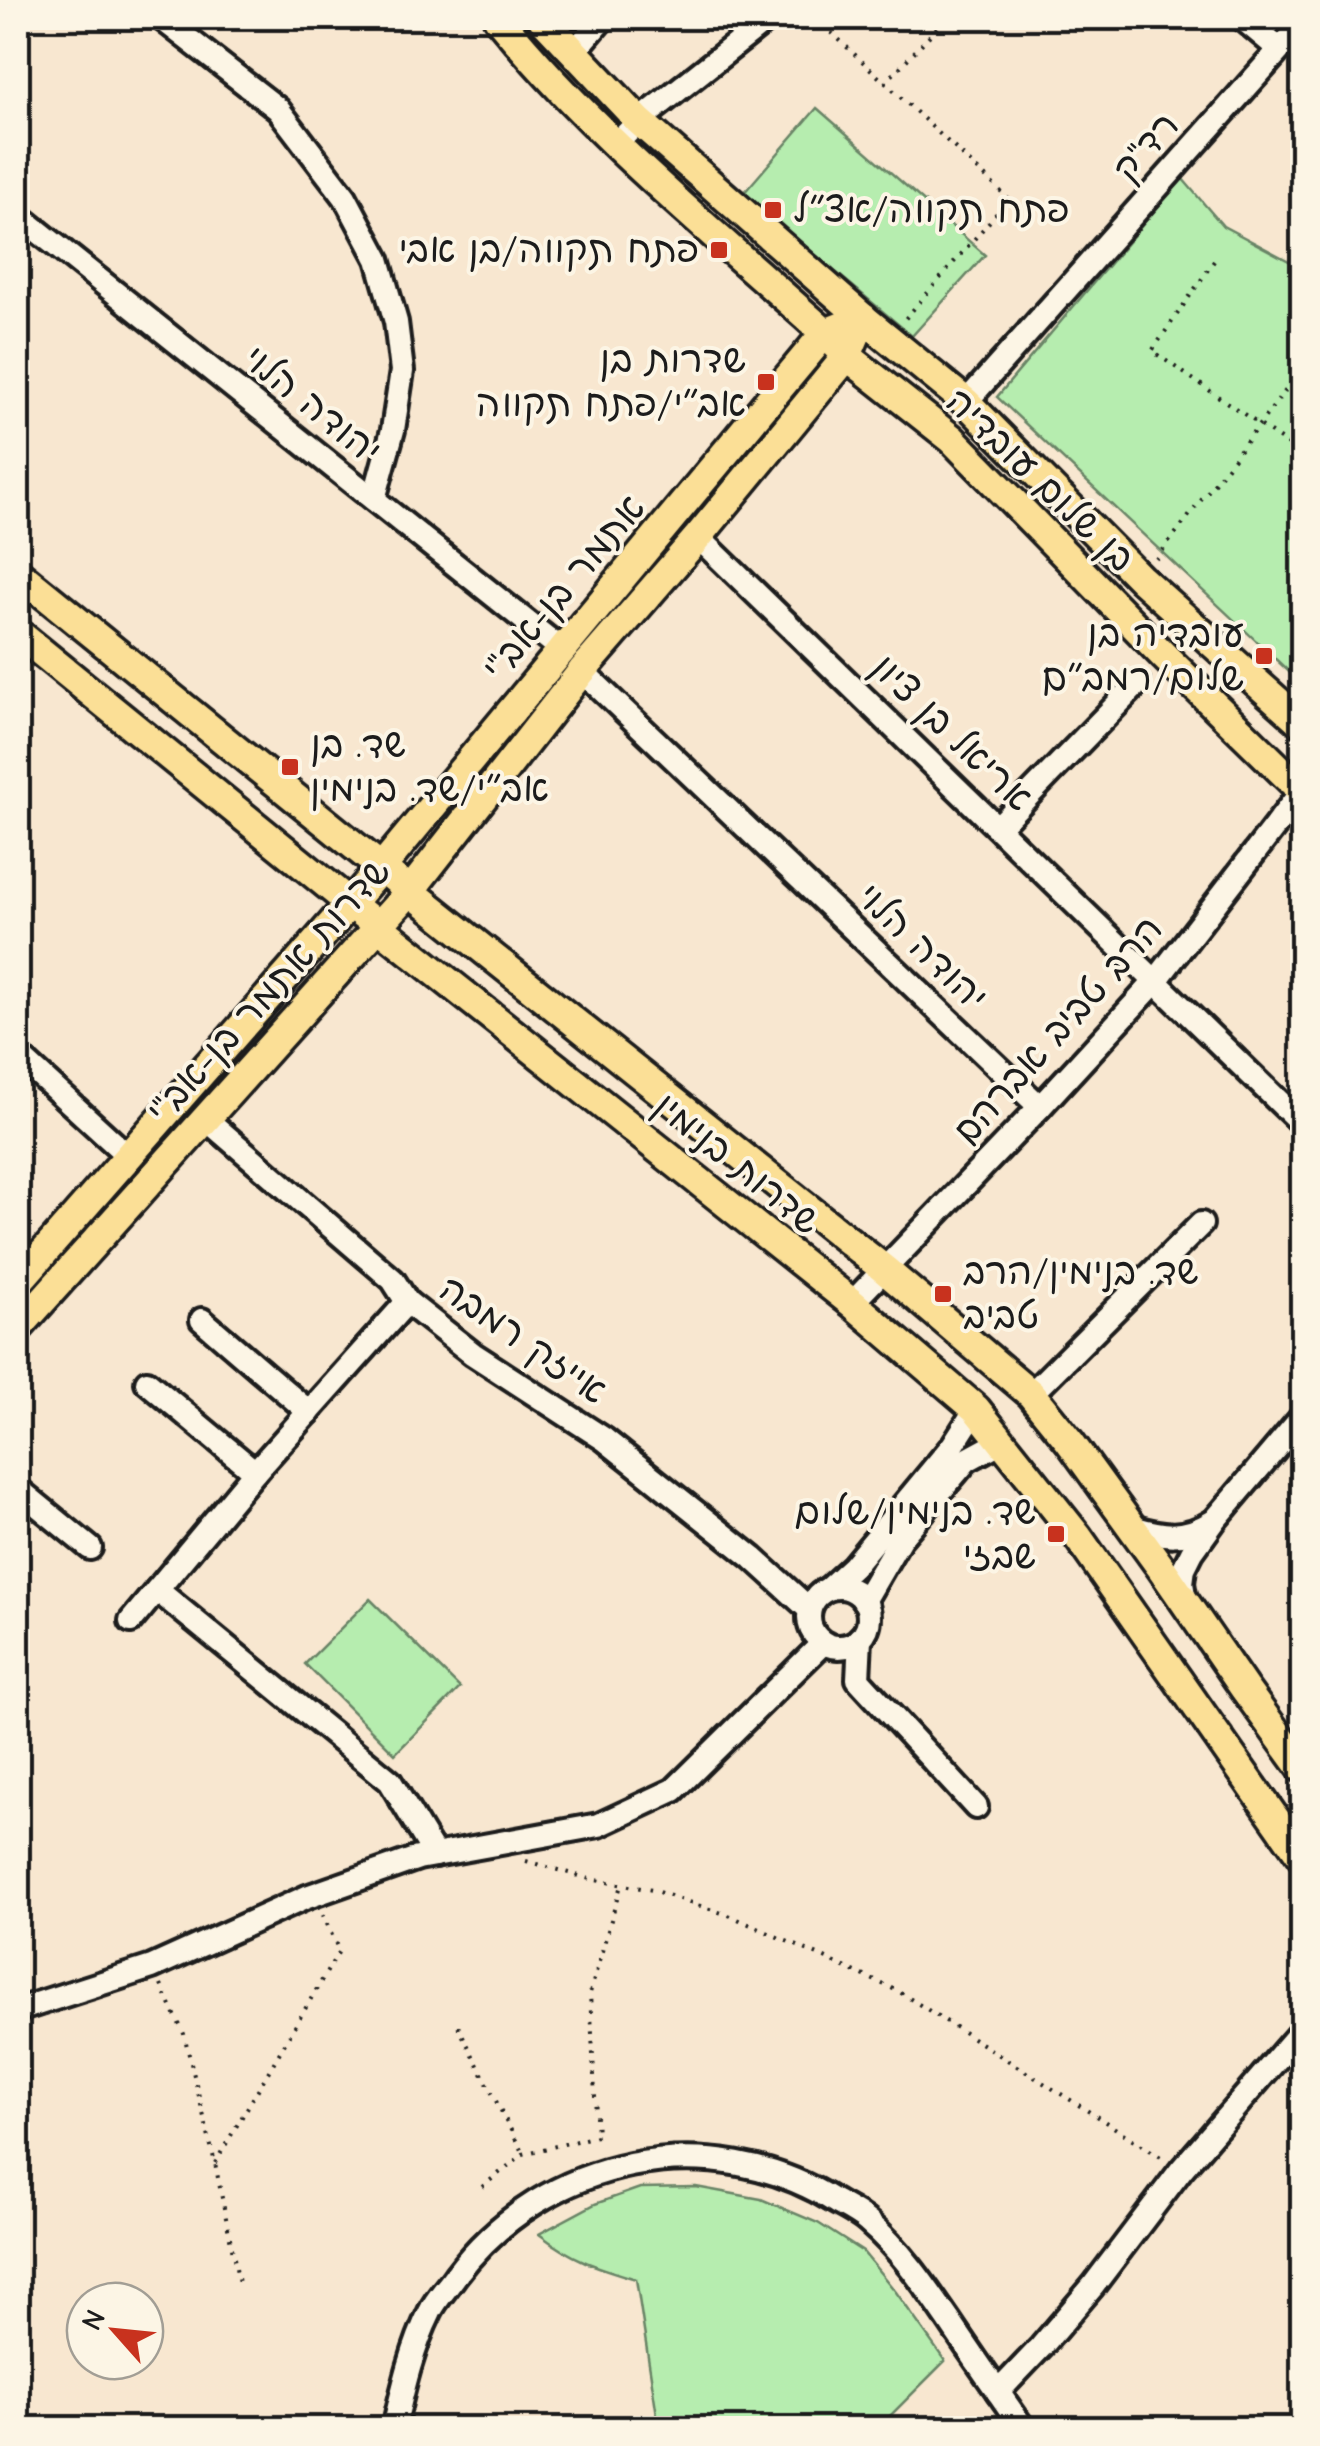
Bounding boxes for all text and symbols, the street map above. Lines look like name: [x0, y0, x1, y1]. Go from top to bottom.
street label: רד"ק: [1104, 103, 1188, 191]
place label: פתח תקווה/אצ״ל: [793, 188, 1069, 232]
marker: פתח תקווה/אצ״ל: [762, 199, 784, 221]
place label: פתח תקווה/בן אבי: [398, 228, 699, 272]
marker: פתח תקווה/בן אבי: [708, 239, 730, 261]
street label: יהודה הלוי: [234, 336, 390, 474]
place label: שדרות בן אב״י/פתח תקווה: [476, 338, 746, 426]
marker: שדרות בן אב״י/פתח תקווה: [755, 371, 777, 393]
street label: בן שלום עובדיה: [937, 379, 1143, 581]
street label: אתמר בן-אב"י: [474, 486, 654, 690]
place label: עובדיה בן שלום/רמב״ם: [1042, 612, 1244, 700]
street label: אריאל בן ציון: [862, 645, 1042, 821]
marker: עובדיה בן שלום/רמב״ם: [1253, 645, 1275, 667]
place label: שד. בן אב״י/שד. בנימין: [310, 723, 549, 812]
marker: שד. בן אב״י/שד. בנימין: [279, 756, 301, 778]
street label: שדרות אתמר בן-אב"י: [138, 849, 400, 1133]
street label: יהודה הלוי: [848, 874, 996, 1020]
street label: הרב טביב אברהם: [944, 907, 1172, 1153]
street label: שדרות בנימין: [645, 1084, 829, 1245]
place label: שד. בנימין/הרב טביב: [963, 1250, 1199, 1338]
street label: אייזק רמבה: [430, 1266, 615, 1415]
marker: שד. בנימין/הרב טביב: [932, 1283, 954, 1305]
place label: שד. בנימין/שלום שבזי: [794, 1490, 1036, 1578]
marker: שד. בנימין/שלום שבזי: [1045, 1523, 1067, 1545]
north arrow: [65, 2281, 165, 2381]
text: N: [75, 2305, 112, 2336]

